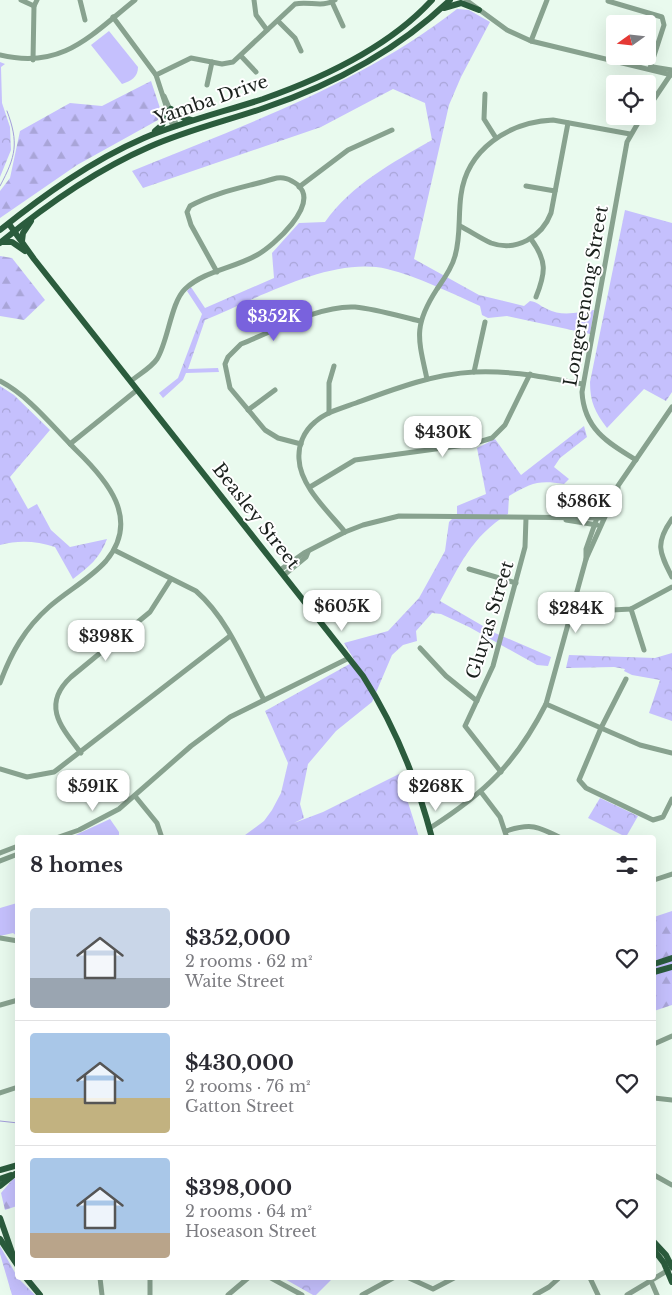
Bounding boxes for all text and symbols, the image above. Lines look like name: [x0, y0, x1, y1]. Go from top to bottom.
north arrow: [606, 15, 656, 65]
map controls: [606, 15, 656, 125]
street label: Yamba Drive: [150, 70, 271, 130]
button: locate: [606, 75, 656, 125]
street label: Longerenong Street: [559, 204, 613, 388]
pin: $352K: [239, 300, 309, 342]
text: $352K: [247, 306, 301, 326]
pin: $430K: [408, 416, 478, 458]
text: $430K: [415, 422, 471, 442]
street label: Beasley Street: [208, 459, 304, 574]
pin: $586K: [549, 484, 619, 527]
text: $586K: [557, 491, 611, 511]
street label: Gluyas Street: [462, 558, 518, 682]
pin: $605K: [307, 590, 377, 632]
pin: $284K: [541, 592, 611, 634]
text: $605K: [314, 596, 370, 616]
text: $284K: [549, 598, 603, 618]
pin: $398K: [71, 620, 141, 662]
text: $398K: [79, 626, 133, 646]
pin: $591K: [58, 770, 128, 812]
pin: $268K: [401, 770, 471, 812]
text: $591K: [68, 776, 118, 796]
text: $268K: [409, 776, 463, 796]
icon: filters: [613, 851, 641, 879]
text: 8 homes: [30, 852, 123, 878]
text: $352,000: [185, 925, 291, 951]
icon: home: [70, 928, 130, 988]
icon: heart: [613, 944, 641, 972]
text: 2 rooms · 62 m²: [185, 951, 312, 971]
text: Waite Street: [185, 971, 285, 991]
text: $430,000: [185, 1050, 294, 1076]
icon: home: [70, 1053, 130, 1113]
icon: heart: [613, 1069, 641, 1097]
text: 2 rooms · 76 m²: [185, 1076, 311, 1096]
text: Gatton Street: [185, 1096, 294, 1116]
text: $398,000: [185, 1175, 292, 1201]
icon: home: [70, 1178, 130, 1238]
icon: heart: [613, 1194, 641, 1222]
text: 2 rooms · 64 m²: [185, 1201, 312, 1221]
text: Hoseason Street: [185, 1221, 317, 1241]

